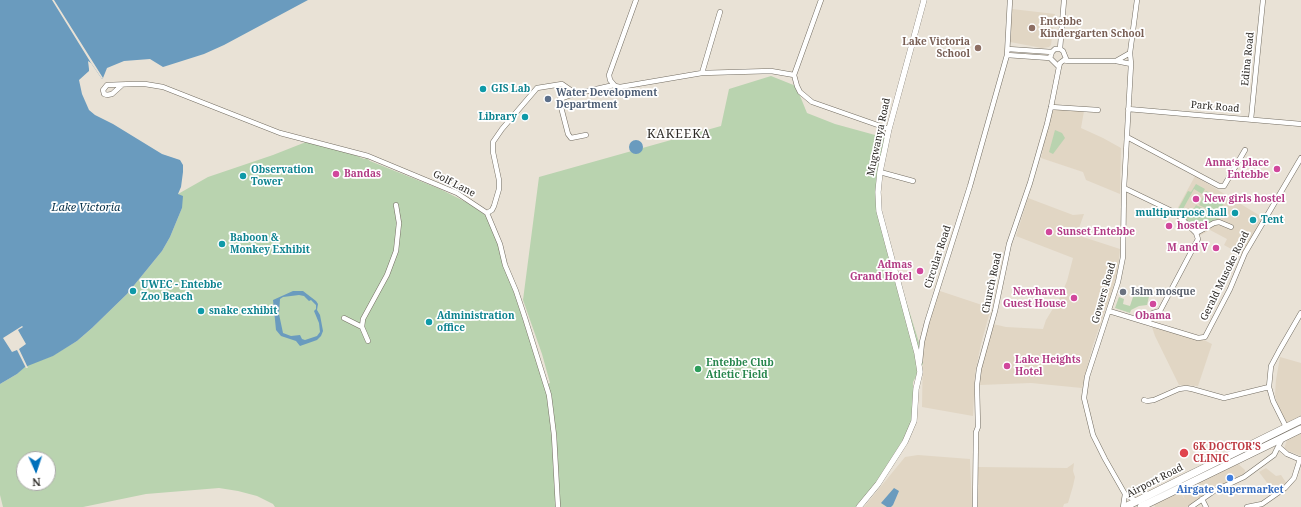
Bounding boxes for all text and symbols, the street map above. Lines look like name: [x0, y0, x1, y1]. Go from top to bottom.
place label: Entebbe Kindergarten School: [1040, 16, 1144, 40]
marker: Entebbe Kindergarten School: [1027, 23, 1037, 33]
street label: Edina Road: [1239, 31, 1257, 87]
place label: Lake Victoria School: [902, 36, 970, 60]
marker: Lake Victoria School: [973, 43, 983, 53]
place label: GIS Lab: [491, 83, 530, 95]
marker: GIS Lab: [478, 84, 488, 94]
place label: Water Development Department: [556, 87, 657, 110]
marker: Water Development Department: [543, 94, 553, 104]
street label: Mugwanya Road: [865, 97, 893, 177]
street label: Park Road: [1190, 99, 1240, 115]
place label: Library: [478, 111, 517, 123]
marker: Library: [520, 112, 530, 122]
district label: KAKEEKA: [647, 128, 711, 142]
place label: Anna‘s place Entebbe: [1205, 157, 1269, 180]
place label: Observation Tower: [251, 164, 314, 188]
marker: Anna‘s place Entebbe: [1272, 164, 1282, 174]
place label: Bandas: [344, 168, 381, 180]
street label: Golf Lane: [431, 168, 477, 200]
marker: Bandas: [331, 169, 341, 179]
marker: Observation Tower: [238, 171, 248, 181]
place label: New girls hostel: [1204, 193, 1285, 205]
marker: New girls hostel: [1191, 194, 1201, 204]
water label: Lake Victoria: [52, 201, 120, 215]
place label: multipurpose hall: [1136, 207, 1227, 219]
marker: multipurpose hall: [1230, 208, 1240, 218]
place label: Tent: [1261, 214, 1284, 226]
marker: Tent: [1248, 215, 1258, 225]
place label: hostel: [1177, 220, 1208, 232]
marker: hostel: [1164, 221, 1174, 231]
street label: Circular Road: [922, 224, 954, 290]
place label: Sunset Entebbe: [1057, 226, 1135, 238]
marker: Sunset Entebbe: [1044, 227, 1054, 237]
street label: Gerald Musoke Road: [1198, 229, 1252, 323]
place label: Baboon & Monkey Exhibit: [230, 232, 310, 256]
marker: Baboon & Monkey Exhibit: [217, 239, 227, 249]
place label: M and V: [1167, 242, 1208, 254]
marker: M and V: [1211, 243, 1221, 253]
street label: Church Road: [980, 252, 1004, 314]
place label: Admas Grand Hotel: [850, 259, 912, 282]
street label: Gowers Road: [1090, 261, 1118, 325]
marker: Admas Grand Hotel: [915, 266, 925, 276]
place label: UWEC - Entebbe Zoo Beach: [141, 279, 222, 302]
marker: UWEC - Entebbe Zoo Beach: [128, 286, 138, 296]
place label: Newhaven Guest House: [1003, 286, 1066, 310]
place label: Islm mosque: [1131, 286, 1195, 298]
marker: Islm mosque: [1118, 287, 1128, 297]
marker: Newhaven Guest House: [1069, 293, 1079, 303]
marker: Obama: [1148, 299, 1158, 309]
place label: snake exhibit: [209, 305, 277, 317]
marker: snake exhibit: [196, 306, 206, 316]
place label: Administration office: [437, 310, 515, 334]
place label: Obama: [1135, 310, 1171, 322]
marker: Administration office: [424, 317, 434, 327]
place label: Lake Heights Hotel: [1015, 354, 1081, 378]
place label: Entebbe Club Atletic Field: [706, 357, 774, 380]
marker: Lake Heights Hotel: [1002, 361, 1012, 371]
marker: Entebbe Club Atletic Field: [693, 364, 703, 374]
place label: 6K DOCTOR'S CLINIC: [1193, 441, 1261, 464]
marker: 6K DOCTOR'S CLINIC: [1178, 447, 1190, 459]
north arrow: [16, 451, 56, 491]
street label: Airport Road: [1125, 462, 1185, 500]
marker: Airgate Supermarket: [1225, 473, 1235, 483]
text: N: [32, 475, 41, 490]
place label: Airgate Supermarket: [1176, 484, 1284, 496]

